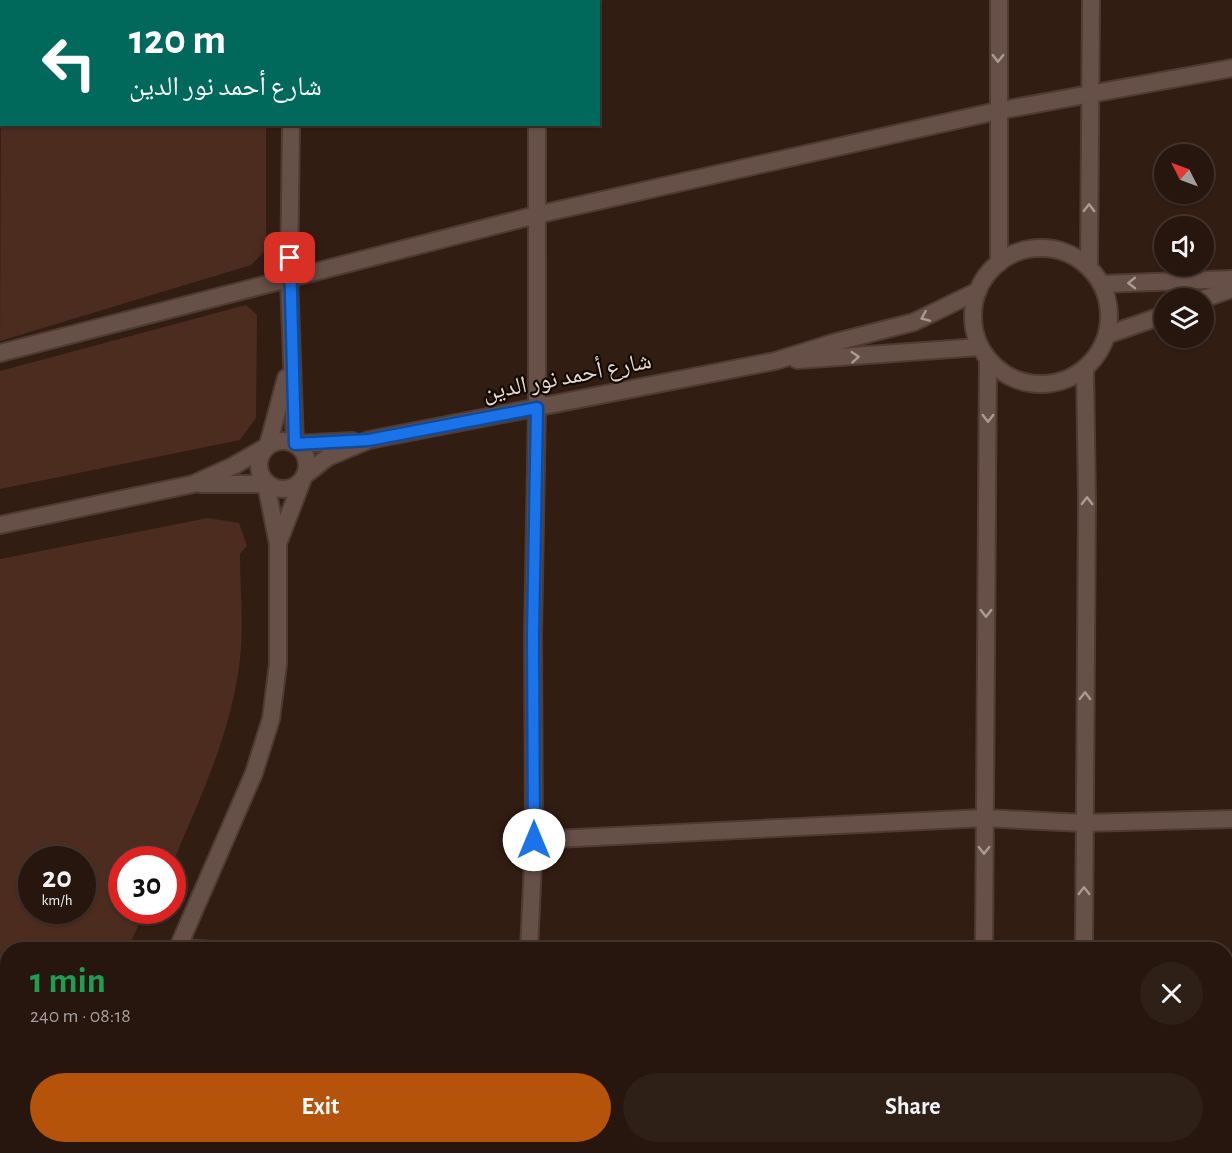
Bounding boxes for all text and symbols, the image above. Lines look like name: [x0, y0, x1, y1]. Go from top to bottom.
text: 120 m: [129, 19, 226, 61]
icon: left: [30, 24, 108, 102]
one-way arrow: [992, 54, 1004, 63]
text: شارع أحمد نور الدين: [129, 73, 322, 100]
north arrow: [1154, 144, 1214, 204]
map controls: [1154, 144, 1214, 348]
one-way arrow: [1083, 204, 1095, 213]
button: sound: [1154, 216, 1214, 276]
pin: [264, 232, 315, 283]
icon: arrive: [273, 241, 306, 274]
one-way arrow: [1127, 277, 1136, 290]
button: layers: [1154, 288, 1214, 348]
one-way arrow: [921, 310, 932, 322]
street label: شارع أحمد نور الدين: [480, 346, 654, 407]
one-way arrow: [850, 351, 859, 364]
one-way arrow: [982, 413, 994, 422]
one-way arrow: [1081, 497, 1093, 506]
one-way arrow: [980, 608, 992, 617]
one-way arrow: [1079, 692, 1091, 701]
position arrow: [502, 808, 566, 872]
one-way arrow: [978, 845, 990, 854]
speed limit sign: 30: [108, 846, 186, 924]
text: 20: [42, 863, 72, 893]
one-way arrow: [1078, 887, 1090, 896]
text: km/h: [42, 893, 72, 908]
button: close: [1140, 962, 1203, 1025]
text: 1 min: [30, 963, 106, 999]
text: 240 m · 08:18: [30, 1006, 131, 1026]
button: Exit: [30, 1073, 611, 1142]
button: Share: [623, 1073, 1203, 1142]

